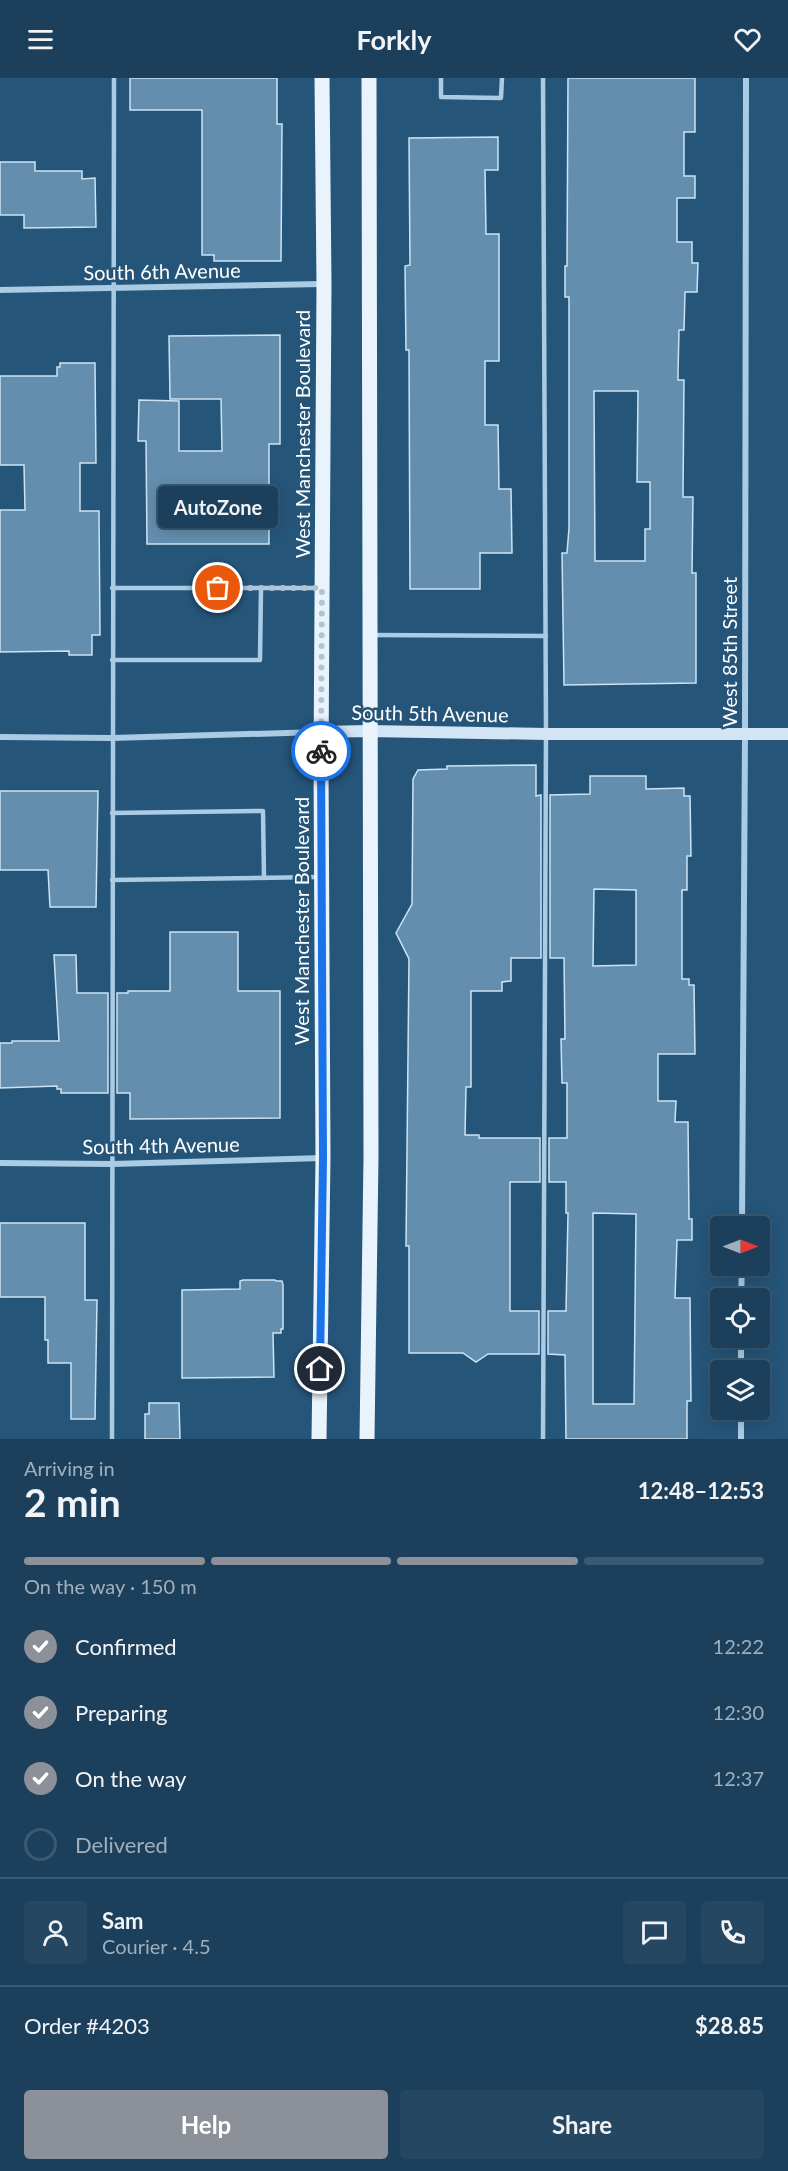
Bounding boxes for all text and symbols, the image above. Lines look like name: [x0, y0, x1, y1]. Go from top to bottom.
icon: menu: [24, 23, 57, 56]
text: Forkly: [356, 23, 432, 56]
icon: heart: [731, 23, 764, 56]
street label: South 6th Avenue: [83, 258, 241, 284]
street label: West Manchester Boulevard: [290, 310, 314, 558]
callout: AutoZone: [158, 486, 278, 528]
text: AutoZone: [174, 495, 262, 519]
pin: [192, 562, 243, 613]
icon: bag: [201, 571, 234, 604]
street label: West 85th Street: [717, 577, 741, 727]
street label: South 5th Avenue: [351, 700, 509, 726]
courier: [291, 721, 351, 781]
icon: bike: [305, 735, 338, 768]
street label: West Manchester Boulevard: [289, 797, 313, 1045]
street label: South 4th Avenue: [82, 1132, 240, 1158]
north arrow: [710, 1216, 770, 1276]
map controls: [710, 1216, 770, 1420]
button: locate: [710, 1288, 770, 1348]
pin: [294, 1343, 345, 1394]
icon: home: [303, 1352, 336, 1385]
button: layers: [710, 1360, 770, 1420]
text: Arriving in: [24, 1456, 115, 1480]
text: 12:48–12:53: [638, 1477, 764, 1504]
text: 2 min: [24, 1479, 121, 1525]
text: On the way · 150 m: [24, 1574, 197, 1598]
icon: check: [24, 1630, 57, 1663]
text: Confirmed: [75, 1633, 177, 1660]
text: 12:22: [713, 1634, 764, 1658]
icon: check: [24, 1696, 57, 1729]
text: Preparing: [75, 1699, 167, 1726]
text: 12:30: [713, 1700, 764, 1724]
icon: check: [24, 1762, 57, 1795]
text: On the way: [75, 1765, 186, 1792]
text: 12:37: [713, 1766, 764, 1790]
text: Delivered: [75, 1831, 168, 1858]
button: person: [24, 1901, 87, 1964]
button: chat: [623, 1901, 686, 1964]
button: phone: [701, 1901, 764, 1964]
text: Sam: [102, 1907, 144, 1934]
text: Courier · 4.5: [102, 1934, 211, 1958]
text: Order #4203: [24, 2012, 150, 2039]
text: $28.85: [695, 2012, 764, 2039]
button: Help: [24, 2090, 388, 2159]
button: Share: [400, 2090, 764, 2159]

